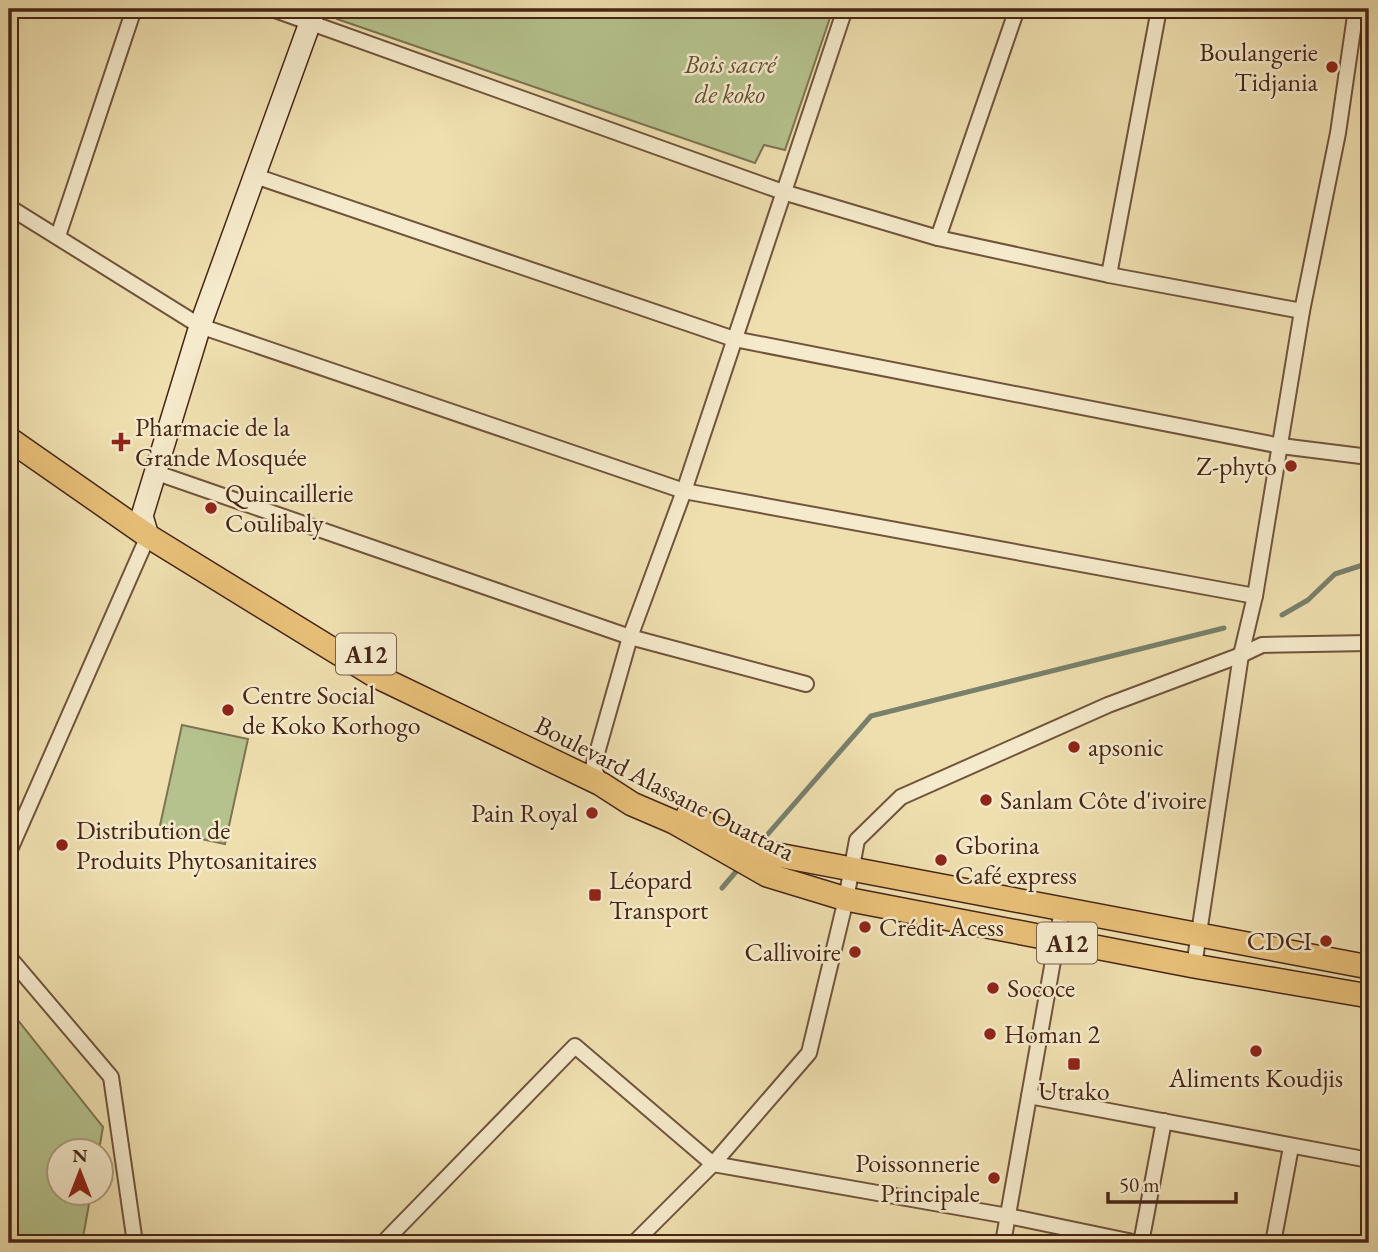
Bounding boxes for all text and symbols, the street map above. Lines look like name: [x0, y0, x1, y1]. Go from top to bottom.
place label: Boulangerie Tidjania: [1199, 35, 1319, 99]
park label: Bois sacré de koko: [683, 47, 778, 111]
marker: Boulangerie Tidjania: [1324, 59, 1340, 75]
place label: Pharmacie de la Grande Mosquée: [135, 410, 307, 474]
marker: Pharmacie de la Grande Mosquée: [113, 434, 129, 450]
place label: Z-phyto: [1196, 449, 1277, 483]
marker: Z-phyto: [1283, 458, 1299, 474]
place label: Quincaillerie Coulibaly: [225, 476, 353, 540]
marker: Quincaillerie Coulibaly: [203, 500, 219, 516]
road number: A12: [336, 634, 396, 674]
place label: Centre Social de Koko Korhogo: [242, 678, 421, 742]
marker: Centre Social de Koko Korhogo: [220, 702, 236, 718]
street label: Boulevard Alassane Ouattara: [529, 708, 801, 869]
place label: apsonic: [1088, 730, 1164, 764]
marker: apsonic: [1066, 739, 1082, 755]
place label: Sanlam Côte d'ivoire: [1000, 783, 1207, 817]
marker: Sanlam Côte d'ivoire: [978, 792, 994, 808]
place label: Pain Royal: [471, 796, 578, 830]
marker: Pain Royal: [584, 805, 600, 821]
place label: Distribution de Produits Phytosanitaires: [76, 813, 317, 877]
place label: Gborina Café express: [955, 828, 1077, 892]
marker: Distribution de Produits Phytosanitaires: [54, 837, 70, 853]
marker: Gborina Café express: [933, 852, 949, 868]
place label: Léopard Transport: [609, 863, 708, 927]
marker: Léopard Transport: [587, 887, 603, 903]
place label: Crédit Acess: [879, 910, 1004, 944]
marker: Crédit Acess: [857, 919, 873, 935]
road number: A12: [1037, 923, 1097, 964]
place label: CDCI: [1247, 924, 1312, 958]
marker: CDCI: [1318, 933, 1334, 949]
place label: Callivoire: [745, 935, 841, 969]
marker: Callivoire: [847, 944, 863, 960]
place label: Sococe: [1007, 971, 1075, 1005]
marker: Sococe: [985, 980, 1001, 996]
place label: Homan 2: [1004, 1017, 1100, 1051]
marker: Homan 2: [982, 1026, 998, 1042]
marker: Aliments Koudjis: [1248, 1043, 1264, 1059]
marker: Utrako: [1066, 1056, 1082, 1072]
place label: Aliments Koudjis: [1168, 1061, 1343, 1095]
place label: Utrako: [1038, 1074, 1110, 1108]
north arrow: [46, 1136, 116, 1206]
text: N: [72, 1143, 88, 1168]
place label: Poissonnerie Principale: [855, 1146, 980, 1210]
scale bar: [1108, 1161, 1236, 1205]
marker: Poissonnerie Principale: [986, 1170, 1002, 1186]
text: 50 m: [1119, 1171, 1160, 1198]

